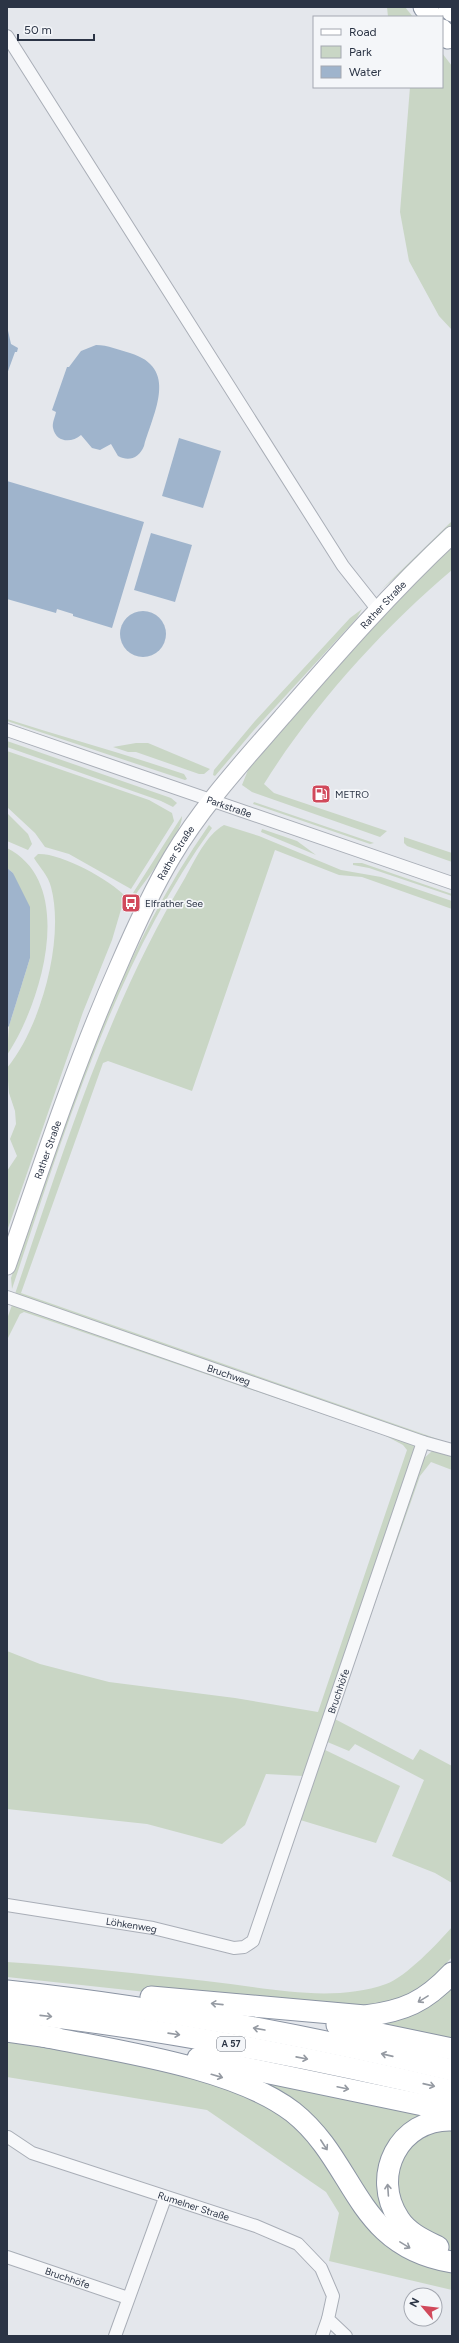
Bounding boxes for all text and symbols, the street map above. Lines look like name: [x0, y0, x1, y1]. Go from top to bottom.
scale bar: [18, 16, 94, 42]
legend: [313, 16, 443, 88]
text: 50 m: [24, 23, 52, 37]
text: Road: [349, 25, 377, 39]
text: Park: [349, 45, 372, 59]
text: Water: [349, 65, 381, 79]
street label: Rather Straße: [357, 578, 409, 632]
fuel station icon: METRO: [310, 783, 332, 805]
place label: METRO: [335, 788, 369, 801]
street label: Parkstraße: [205, 793, 254, 821]
street label: Rather Straße: [154, 823, 198, 882]
bus stop icon: Elfrather See: [120, 892, 142, 914]
place label: Elfrather See: [145, 897, 204, 910]
street label: Rather Straße: [31, 1118, 64, 1181]
street label: Bruchweg: [205, 1361, 252, 1388]
street label: Bruchhöfe: [325, 1667, 352, 1716]
street label: Löhkenweg: [105, 1915, 158, 1936]
one-way arrow: [418, 1995, 429, 2003]
one-way arrow: [211, 2000, 224, 2008]
one-way arrow: [39, 2012, 52, 2020]
one-way arrow: [253, 2025, 266, 2033]
one-way arrow: [168, 2030, 181, 2038]
road number: A 57: [217, 2037, 245, 2051]
one-way arrow: [381, 2050, 394, 2058]
one-way arrow: [295, 2054, 308, 2062]
one-way arrow: [211, 2073, 224, 2080]
one-way arrow: [422, 2082, 435, 2090]
one-way arrow: [337, 2085, 350, 2093]
one-way arrow: [320, 2140, 328, 2151]
one-way arrow: [385, 2184, 392, 2197]
street label: Rumelner Straße: [156, 2188, 232, 2224]
one-way arrow: [399, 2242, 411, 2250]
street label: Bruchhöfe: [43, 2264, 92, 2292]
north arrow: [403, 2287, 443, 2327]
text: N: [407, 2296, 422, 2309]

